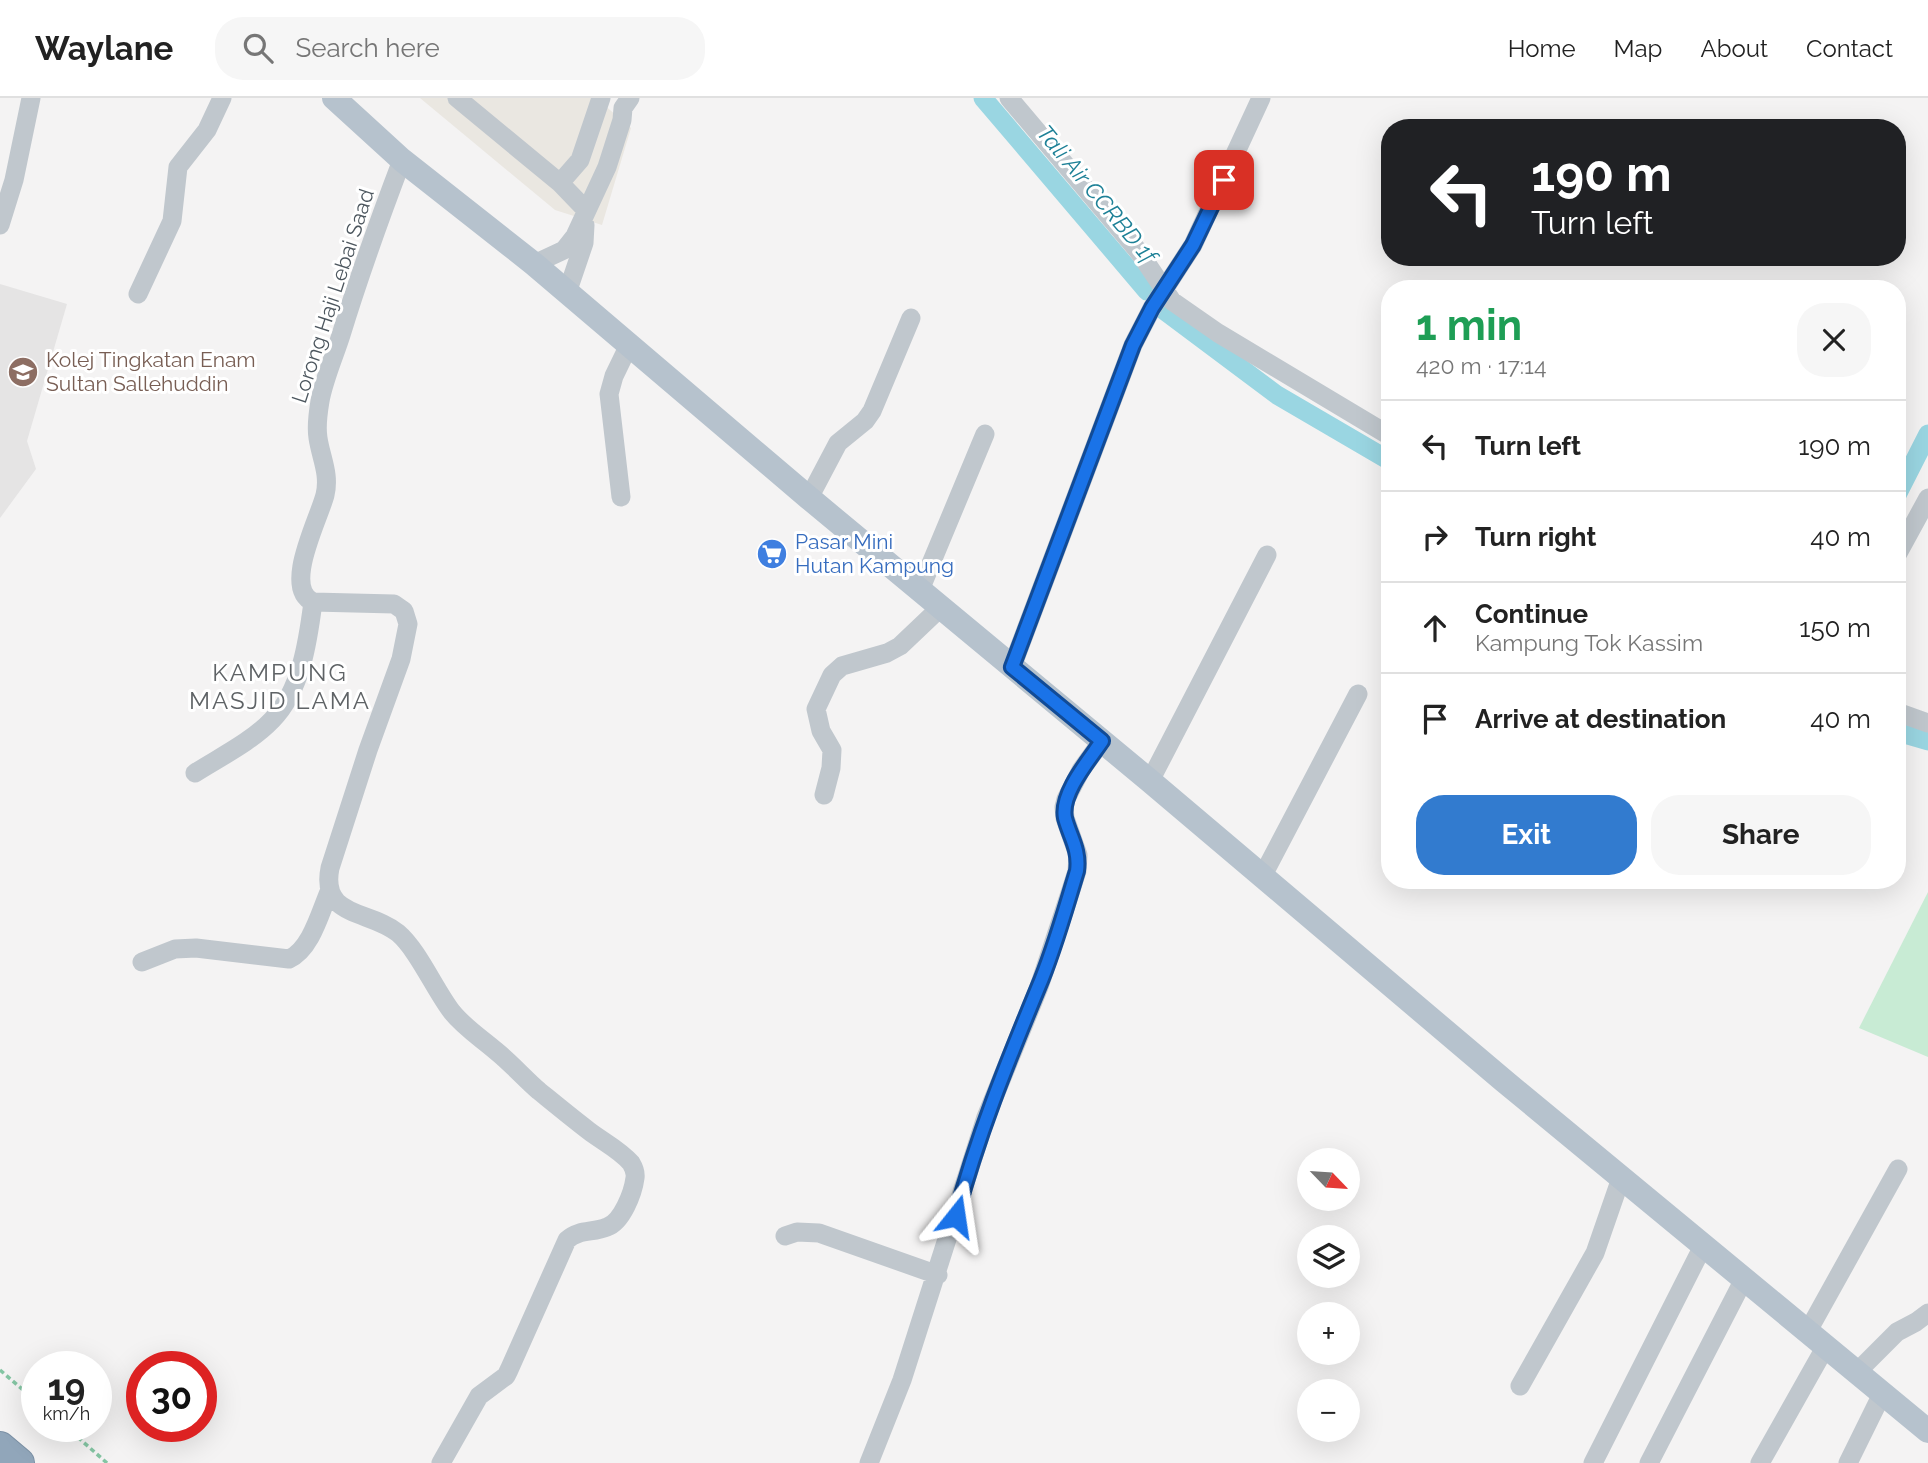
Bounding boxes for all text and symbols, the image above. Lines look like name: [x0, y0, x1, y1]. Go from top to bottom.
search box: [215, 17, 705, 80]
text: Waylane: [35, 29, 173, 68]
icon: search: [239, 29, 277, 67]
text: Search here: [295, 33, 440, 63]
text: Home: [1508, 34, 1576, 63]
text: Map: [1614, 34, 1662, 63]
text: About: [1700, 34, 1768, 63]
text: Contact: [1806, 34, 1893, 63]
water label: Tali Air CCRBD 1f: [1032, 119, 1165, 270]
text: 190 m: [1531, 145, 1672, 202]
icon: left: [1416, 147, 1507, 238]
pin: [1194, 150, 1254, 210]
icon: arrive: [1205, 161, 1243, 199]
street label: Lorong Haji Lebai Saad: [286, 186, 379, 406]
text: Turn left: [1531, 204, 1653, 241]
text: 1 min: [1416, 301, 1522, 350]
button: close: [1797, 303, 1871, 377]
place label: Kolej Tingkatan Enam Sultan Sallehuddin: [46, 347, 256, 396]
text: 420 m · 17:14: [1416, 352, 1546, 379]
school or university icon: Kolej Tingkatan Enam Sultan Sallehuddin: [6, 355, 40, 389]
icon: left: [1416, 427, 1454, 465]
text: Turn left: [1475, 431, 1581, 461]
text: 190 m: [1798, 431, 1871, 461]
icon: right: [1416, 518, 1454, 556]
text: Turn right: [1475, 522, 1596, 552]
text: 40 m: [1810, 522, 1871, 552]
place label: Pasar Mini Hutan Kampung: [795, 529, 954, 578]
supermarket icon: Pasar Mini Hutan Kampung: [755, 537, 789, 571]
text: Continue: [1475, 599, 1588, 629]
icon: ahead: [1416, 609, 1454, 647]
text: 150 m: [1799, 613, 1871, 643]
text: Kampung Tok Kassim: [1475, 629, 1703, 656]
district label: KAMPUNG MASJID LAMA: [189, 658, 371, 715]
icon: arrive: [1416, 700, 1454, 738]
text: Arrive at destination: [1475, 704, 1726, 734]
text: 40 m: [1810, 704, 1871, 734]
button: Exit: [1416, 795, 1637, 875]
button: Share: [1651, 795, 1871, 875]
north arrow: [1297, 1148, 1360, 1211]
map controls: [1297, 1148, 1360, 1442]
position arrow: [919, 1179, 993, 1253]
button: layers: [1297, 1225, 1360, 1288]
button: +: [1297, 1302, 1360, 1365]
speed limit sign: 30: [126, 1351, 217, 1442]
text: 19: [48, 1367, 85, 1408]
button: −: [1297, 1379, 1360, 1442]
text: km/h: [43, 1403, 90, 1424]

